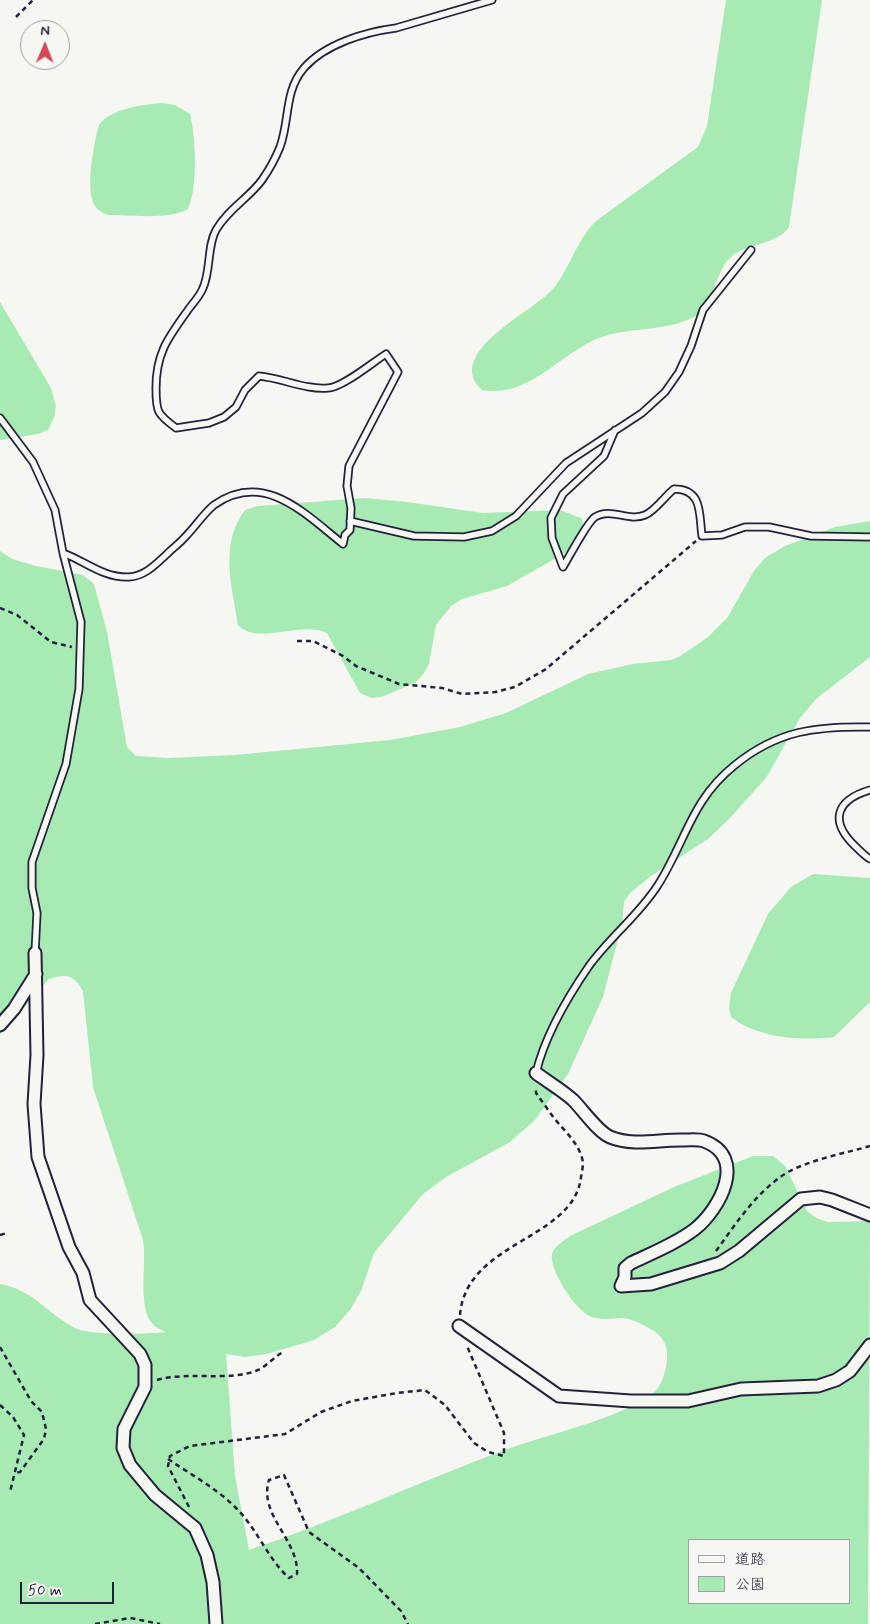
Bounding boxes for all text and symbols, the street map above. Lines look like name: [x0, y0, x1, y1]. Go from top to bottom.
north arrow: [20, 20, 70, 70]
text: N: [40, 22, 50, 40]
legend: [688, 1539, 850, 1604]
text: 道路: [735, 1550, 765, 1570]
scale bar: [22, 1572, 116, 1604]
text: 公園: [735, 1575, 765, 1595]
text: 50 m: [28, 1581, 62, 1601]

